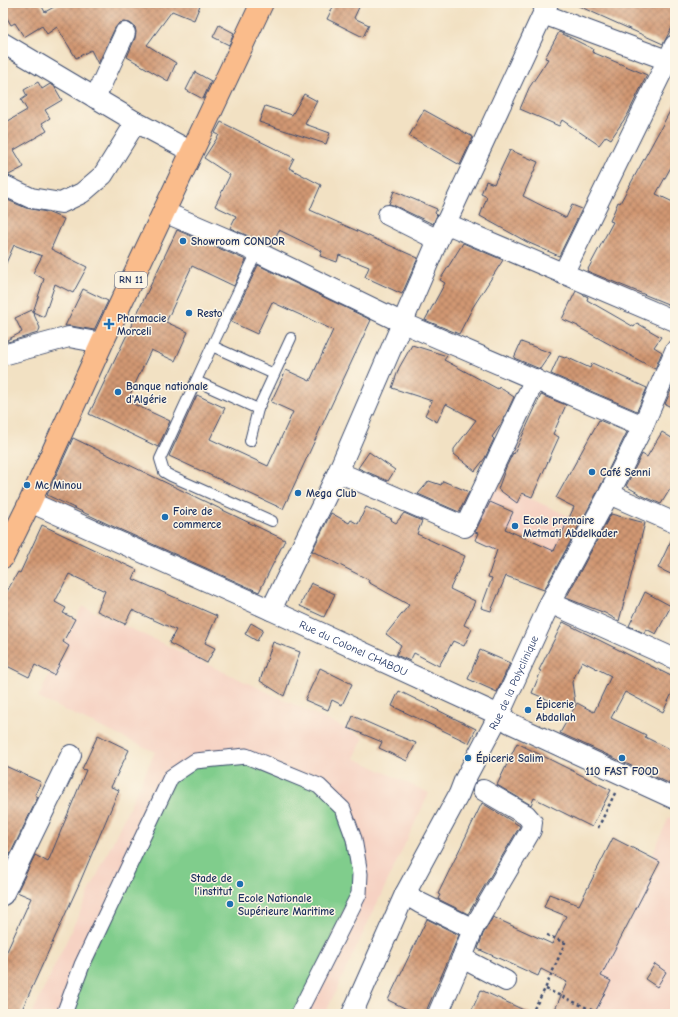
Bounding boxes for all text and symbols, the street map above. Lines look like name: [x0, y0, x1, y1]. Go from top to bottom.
place label: Showroom CONDOR: [191, 235, 285, 248]
marker: Showroom CONDOR: [178, 236, 188, 246]
road number: RN 11: [115, 272, 147, 288]
place label: Resto: [197, 307, 223, 320]
marker: Resto: [184, 308, 194, 318]
place label: Pharmacie Morceli: [117, 312, 167, 338]
marker: Pharmacie Morceli: [104, 319, 114, 329]
place label: Banque nationale d'Algérie: [126, 380, 209, 406]
marker: Banque nationale d'Algérie: [113, 387, 123, 397]
place label: Café Senni: [600, 466, 651, 479]
marker: Café Senni: [587, 467, 597, 477]
place label: Mc Minou: [35, 479, 82, 492]
marker: Mc Minou: [22, 480, 32, 490]
place label: Mega Club: [306, 487, 357, 500]
marker: Mega Club: [293, 488, 303, 498]
place label: Foire de commerce: [173, 505, 222, 531]
marker: Foire de commerce: [160, 512, 170, 522]
place label: Ecole premaire Metmati Abdelkader: [523, 514, 618, 540]
marker: Ecole premaire Metmati Abdelkader: [510, 521, 520, 531]
street label: Rue du Colonel CHABOU: [297, 617, 410, 679]
street label: Rue de la Polyclinique: [486, 633, 541, 732]
place label: Épicerie Abdallah: [536, 697, 576, 724]
marker: Épicerie Abdallah: [523, 705, 533, 715]
place label: Épicerie Salim: [476, 751, 544, 765]
marker: Épicerie Salim: [463, 753, 473, 763]
marker: 110 FAST FOOD: [617, 753, 627, 763]
place label: 110 FAST FOOD: [585, 765, 659, 778]
place label: Stade de l'institut: [191, 872, 233, 898]
marker: Stade de l'institut: [235, 879, 245, 889]
place label: Ecole Nationale Supérieure Maritime: [238, 892, 335, 918]
marker: Ecole Nationale Supérieure Maritime: [225, 899, 235, 909]

